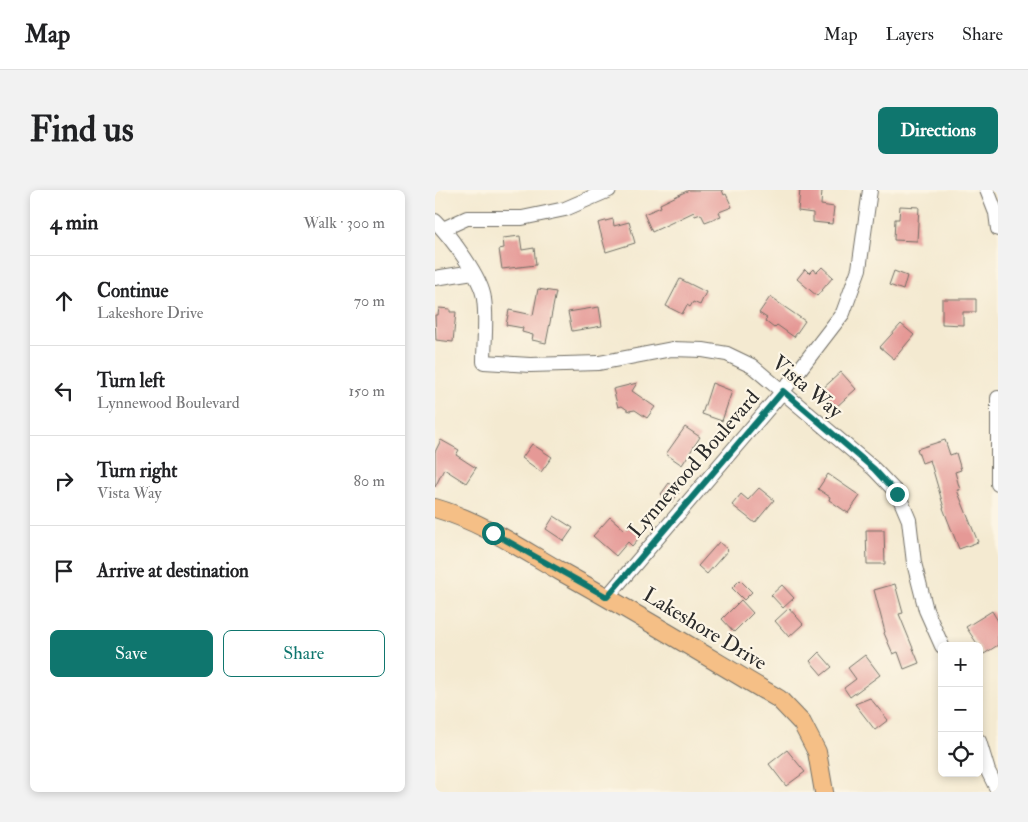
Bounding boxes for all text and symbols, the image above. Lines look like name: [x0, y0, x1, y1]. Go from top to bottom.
text: Map: [25, 19, 70, 50]
text: Map: [824, 23, 858, 46]
text: Layers: [886, 23, 934, 46]
text: Share: [962, 23, 1003, 46]
button: Directions: [878, 107, 998, 154]
text: Find us: [30, 108, 134, 152]
text: 4 min: [50, 209, 98, 236]
text: Walk · 300 m: [304, 213, 385, 233]
text: Continue: [97, 279, 168, 303]
icon: ahead: [50, 287, 78, 315]
text: 70 m: [354, 291, 385, 311]
text: Lakeshore Drive: [97, 303, 203, 323]
street label: Vista Way: [766, 349, 849, 425]
text: Turn left: [97, 369, 165, 393]
icon: left: [50, 377, 78, 405]
text: 150 m: [348, 381, 385, 401]
street label: Lynnewood Boulevard: [622, 384, 766, 543]
text: Lynnewood Boulevard: [97, 393, 240, 413]
text: Turn right: [97, 459, 177, 483]
icon: right: [50, 467, 78, 495]
text: 80 m: [354, 471, 385, 491]
text: Vista Way: [97, 483, 161, 503]
route end: [886, 483, 909, 506]
route start: [482, 522, 505, 545]
icon: arrive: [50, 557, 78, 585]
text: Arrive at destination: [97, 559, 249, 583]
street label: Lakeshore Drive: [638, 581, 772, 677]
button: Save: [50, 630, 213, 677]
button: Share: [223, 630, 385, 677]
map controls: [938, 642, 983, 777]
button: +: [938, 642, 983, 687]
button: −: [938, 687, 983, 732]
button: locate: [938, 732, 983, 777]

